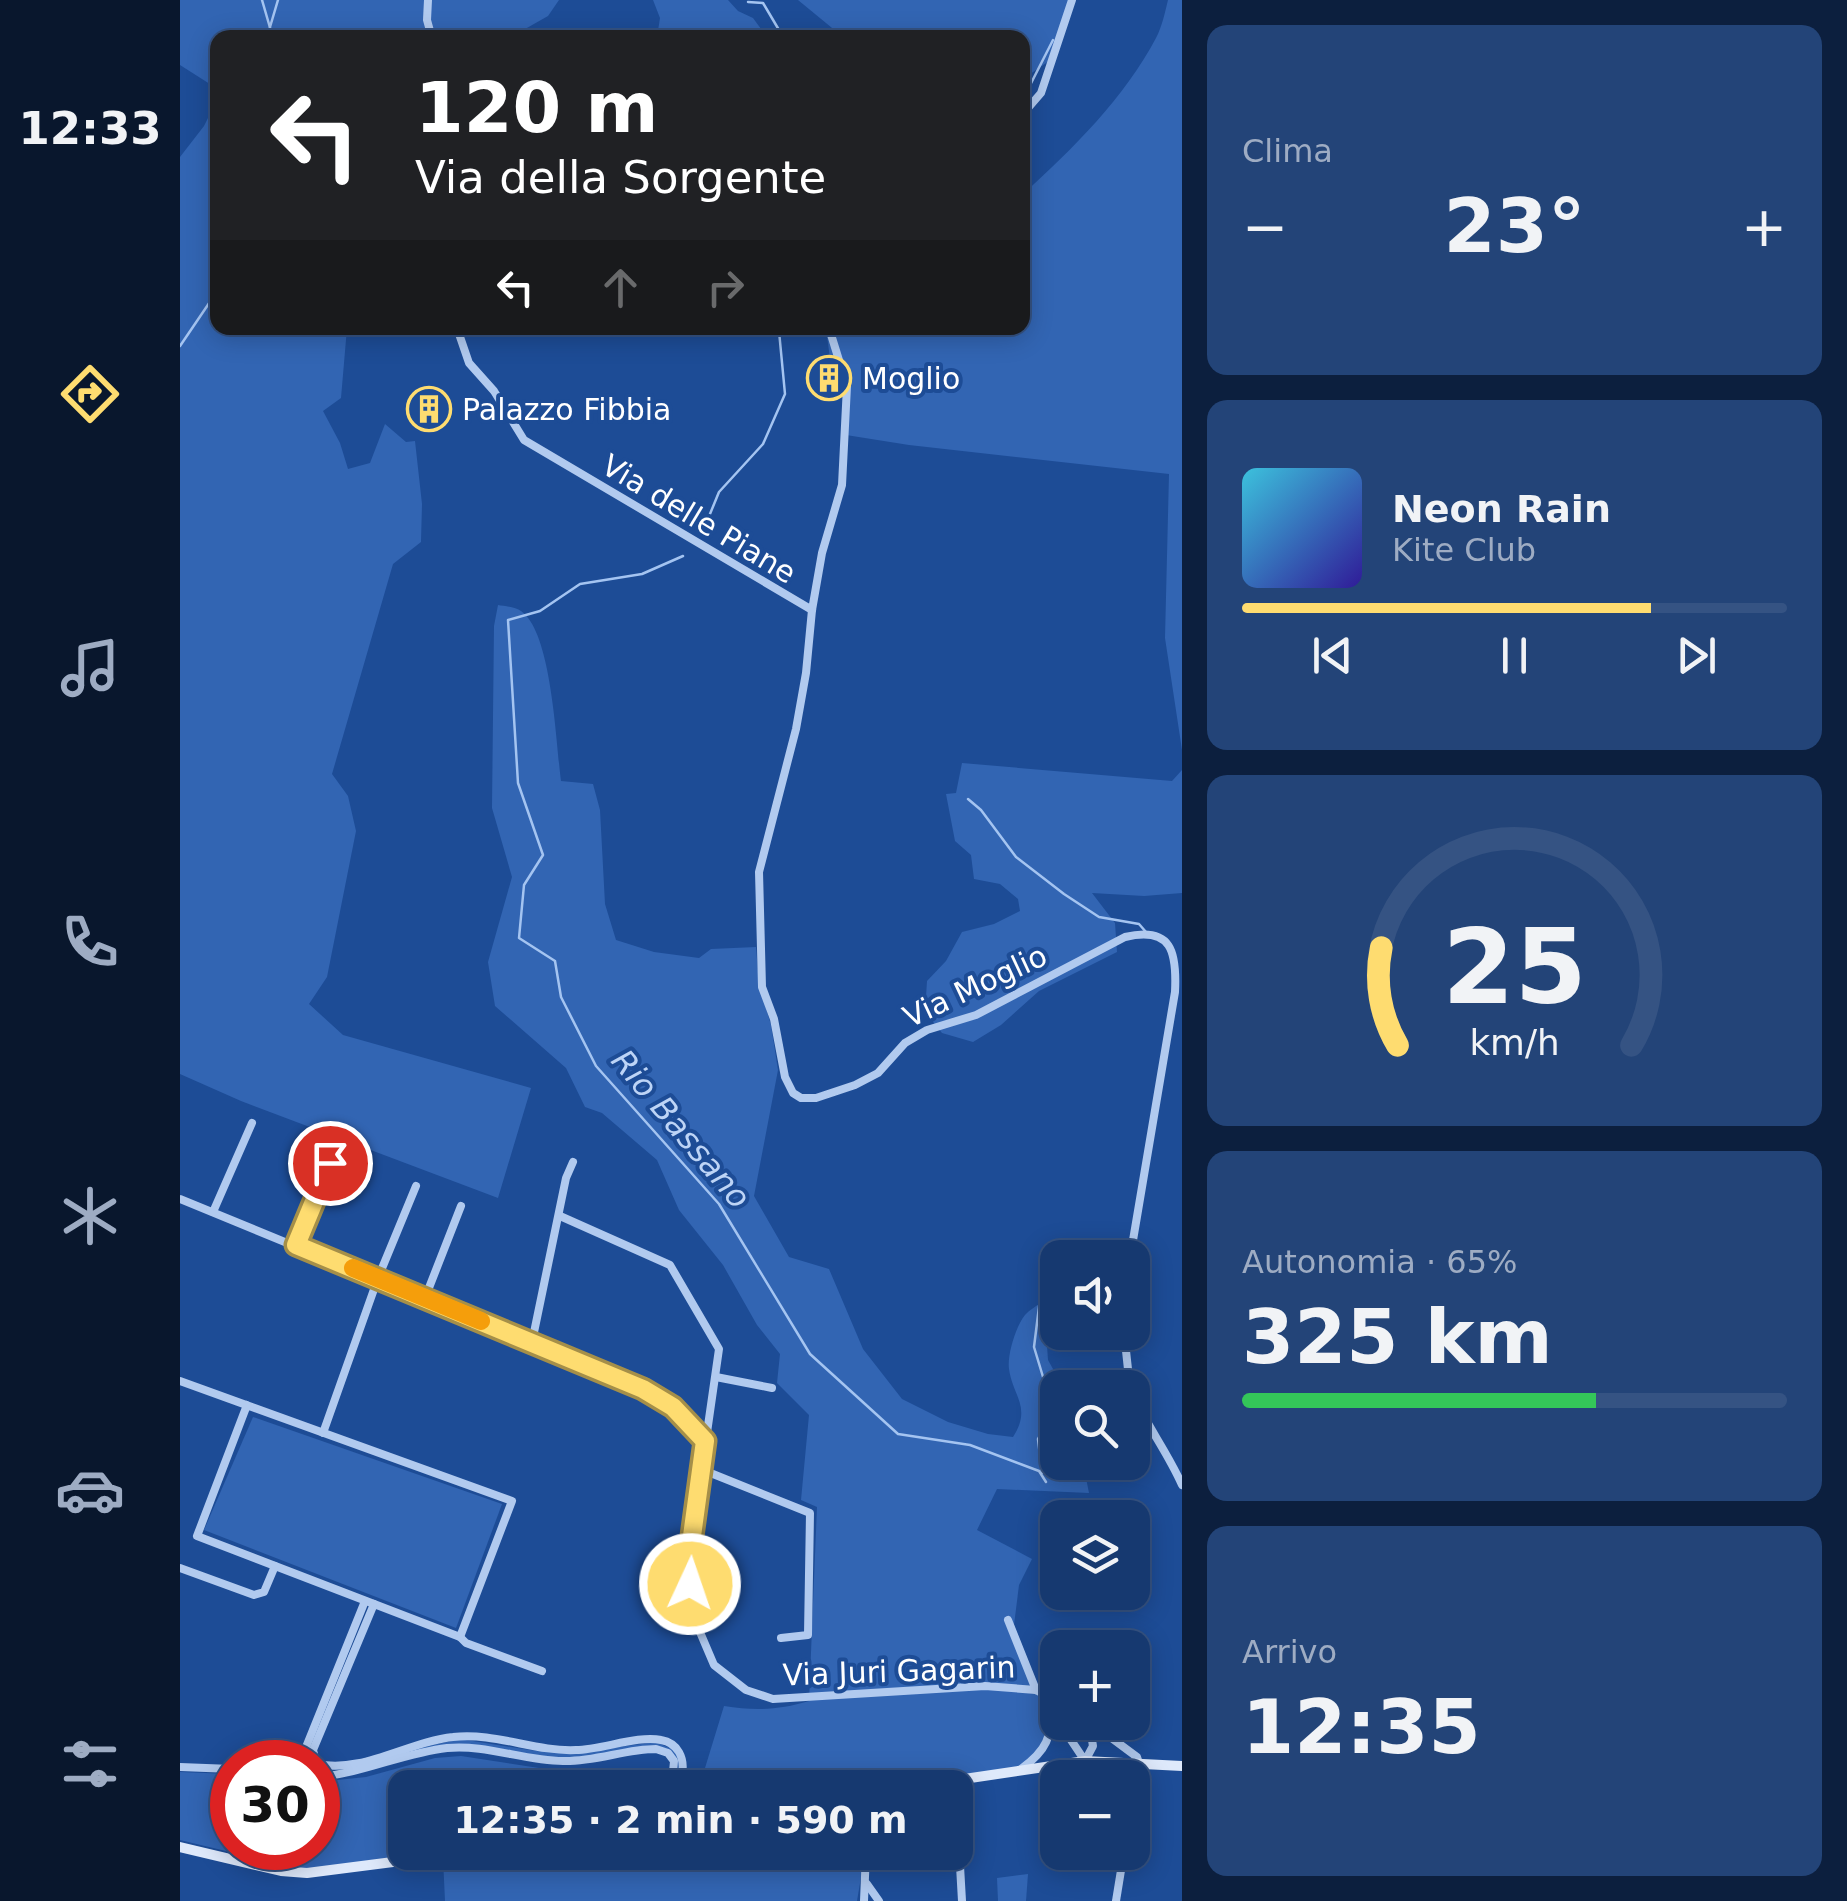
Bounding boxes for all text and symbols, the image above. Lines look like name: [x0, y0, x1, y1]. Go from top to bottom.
text: 120 m: [415, 67, 658, 149]
icon: left: [250, 70, 380, 200]
text: 12:33: [18, 102, 162, 155]
text: Clima: [1242, 132, 1333, 170]
text: Via della Sorgente: [415, 151, 826, 204]
text: 23°: [1444, 182, 1585, 270]
text: −: [1242, 195, 1288, 259]
text: +: [1741, 195, 1787, 259]
icon: left: [488, 260, 543, 315]
icon: ahead: [593, 260, 648, 315]
icon: right: [698, 260, 753, 315]
building icon: Moglio: [806, 355, 852, 401]
icon: directions: [55, 359, 125, 429]
place label: Moglio: [862, 361, 960, 396]
building icon: Palazzo Fibbia: [406, 386, 452, 432]
place label: Palazzo Fibbia: [462, 392, 671, 427]
street label: Via delle Piane: [596, 447, 802, 591]
text: Neon Rain: [1392, 487, 1611, 531]
text: Kite Club: [1392, 531, 1536, 569]
icon: previous: [1305, 628, 1360, 683]
icon: pause: [1487, 628, 1542, 683]
icon: next: [1669, 628, 1724, 683]
icon: music: [55, 633, 125, 703]
text: 25: [1442, 906, 1587, 1028]
icon: phone: [55, 907, 125, 977]
street label: Via Moglio: [898, 938, 1052, 1034]
text: km/h: [1469, 1022, 1560, 1063]
water label: Rio Bassano: [604, 1042, 758, 1216]
pin: [288, 1121, 373, 1206]
icon: arrive: [303, 1136, 358, 1191]
icon: climate: [55, 1181, 125, 1251]
map controls: [1040, 1240, 1150, 1870]
button: sound: [1040, 1240, 1150, 1350]
text: Autonomia · 65%: [1242, 1243, 1517, 1281]
text: 325 km: [1242, 1293, 1553, 1381]
button: search: [1040, 1370, 1150, 1480]
icon: car: [55, 1455, 125, 1525]
button: layers: [1040, 1500, 1150, 1610]
position arrow: [638, 1532, 742, 1636]
button: +: [1040, 1630, 1150, 1740]
text: Arrivo: [1242, 1633, 1337, 1671]
street label: Via Juri Gagarin: [782, 1649, 1016, 1693]
text: 12:35: [1242, 1683, 1481, 1771]
icon: filters: [55, 1729, 125, 1799]
speed limit sign: 30: [210, 1740, 340, 1870]
button: −: [1040, 1760, 1150, 1870]
text: 12:35 · 2 min · 590 m: [453, 1798, 908, 1842]

